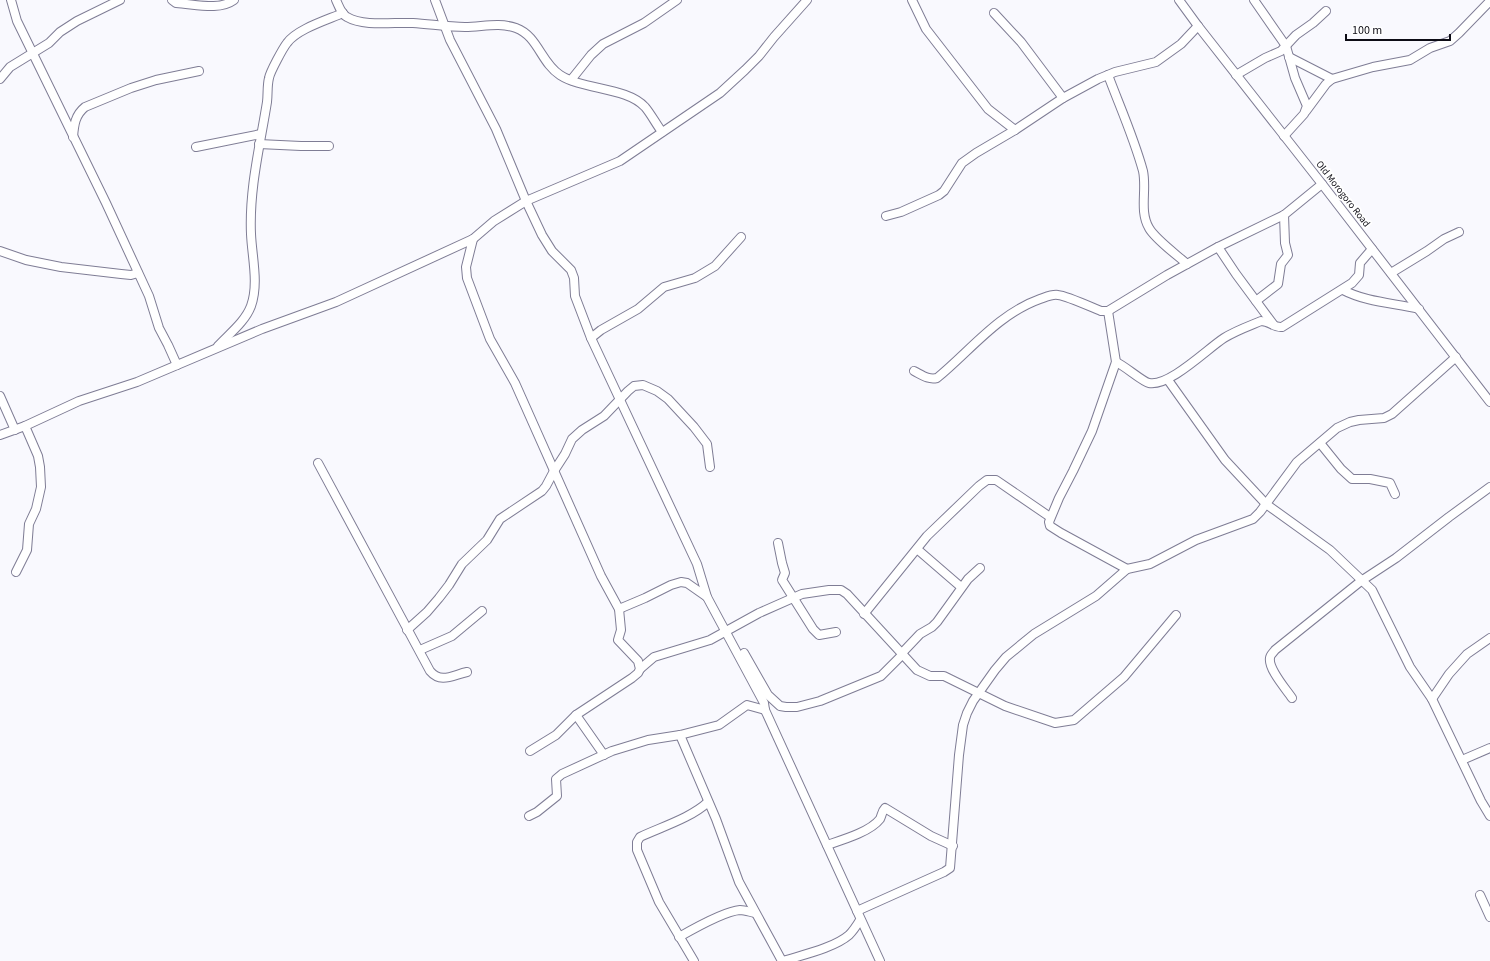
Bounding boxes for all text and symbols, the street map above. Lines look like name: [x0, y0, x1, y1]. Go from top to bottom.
scale bar: [1346, 16, 1450, 42]
text: 100 m: [1352, 22, 1382, 39]
street label: Old Morogoro Road: [1313, 158, 1373, 230]

